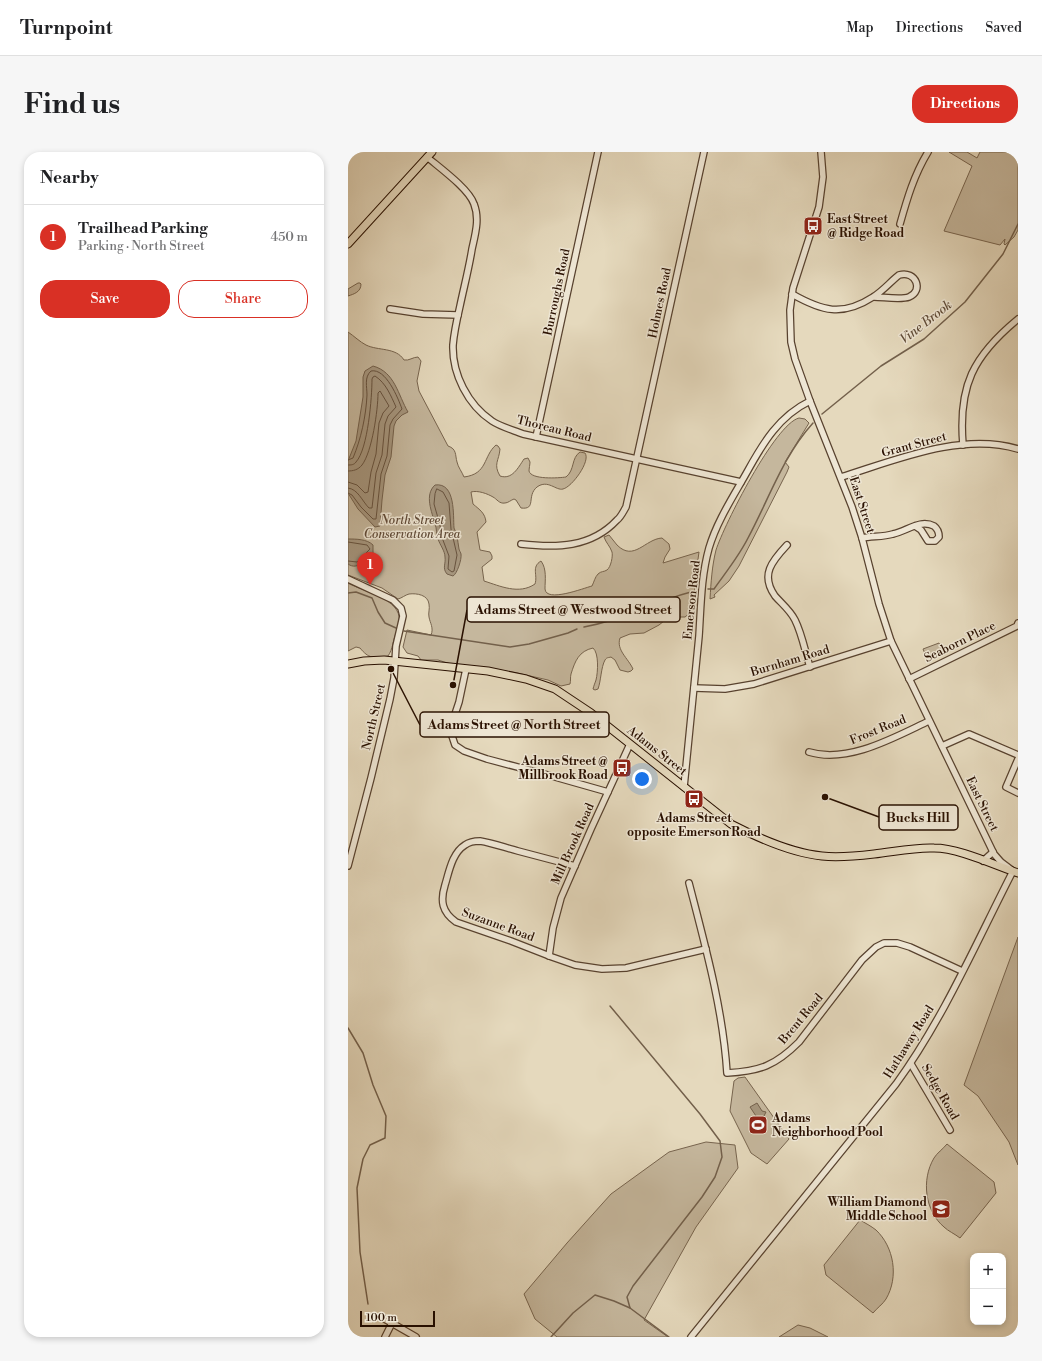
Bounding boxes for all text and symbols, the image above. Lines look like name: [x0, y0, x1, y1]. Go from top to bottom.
text: Turnpoint: [20, 16, 113, 40]
text: Map: [846, 19, 874, 37]
text: Directions: [896, 19, 963, 37]
text: Saved: [985, 19, 1022, 37]
button: Directions: [912, 85, 1018, 123]
text: Find us: [24, 87, 120, 122]
text: Nearby: [40, 167, 99, 189]
place label: East Street @ Ridge Road: [827, 212, 905, 241]
bus stop icon: East Street @ Ridge Road: [802, 215, 824, 237]
text: Trailhead Parking: [78, 219, 208, 238]
text: 1: [50, 229, 56, 245]
text: 450 m: [270, 229, 308, 245]
text: Parking · North Street: [78, 238, 205, 254]
street label: Burroughs Road: [540, 247, 574, 338]
street label: Holmes Road: [645, 266, 675, 340]
button: Save: [40, 280, 170, 318]
button: Share: [178, 280, 308, 318]
water label: Vine Brook: [897, 297, 955, 347]
street label: Thoreau Road: [515, 412, 593, 446]
street label: Grant Street: [880, 429, 949, 461]
street label: East Street: [846, 475, 878, 536]
park label: North Street Conservation Area: [364, 513, 461, 542]
pin: 1: [357, 552, 383, 585]
street label: Emerson Road: [680, 560, 704, 640]
callout: Adams Street @ Westwood Street: [467, 597, 680, 622]
text: Adams Street @ Westwood Street: [473, 602, 672, 618]
street label: Seaborn Place: [922, 618, 998, 666]
street label: Burnham Road: [748, 642, 831, 680]
street label: North Street: [359, 682, 389, 752]
callout: Adams Street @ North Street: [420, 712, 609, 737]
street label: Frost Road: [848, 712, 909, 748]
text: Adams Street @ North Street: [427, 717, 601, 733]
street label: Adams Street: [623, 722, 690, 779]
place label: Adams Street @ Millbrook Road: [518, 754, 608, 783]
bus stop icon: Adams Street @ Millbrook Road: [611, 757, 633, 779]
your location: [632, 769, 652, 789]
street label: East Street: [962, 774, 1002, 834]
bus stop icon: Adams Street opposite Emerson Road: [683, 788, 705, 810]
street label: Mill Brook Road: [548, 801, 598, 887]
callout: Bucks Hill: [879, 805, 958, 830]
text: Bucks Hill: [886, 810, 951, 826]
place label: Adams Street opposite Emerson Road: [627, 811, 761, 840]
street label: Suzanne Road: [460, 905, 537, 945]
street label: Brent Road: [775, 991, 827, 1048]
street label: Hathaway Road: [880, 1002, 938, 1081]
street label: Sedge Road: [918, 1061, 962, 1123]
place label: Adams Neighborhood Pool: [771, 1111, 883, 1140]
sports icon: Adams Neighborhood Pool: [747, 1114, 769, 1136]
place label: William Diamond Middle School: [827, 1195, 927, 1224]
school or university icon: William Diamond Middle School: [930, 1198, 952, 1220]
map controls: [970, 1253, 1006, 1325]
button: +: [970, 1253, 1006, 1289]
button: −: [970, 1289, 1006, 1325]
scale bar: [360, 1309, 435, 1328]
text: 100 m: [366, 1311, 397, 1325]

